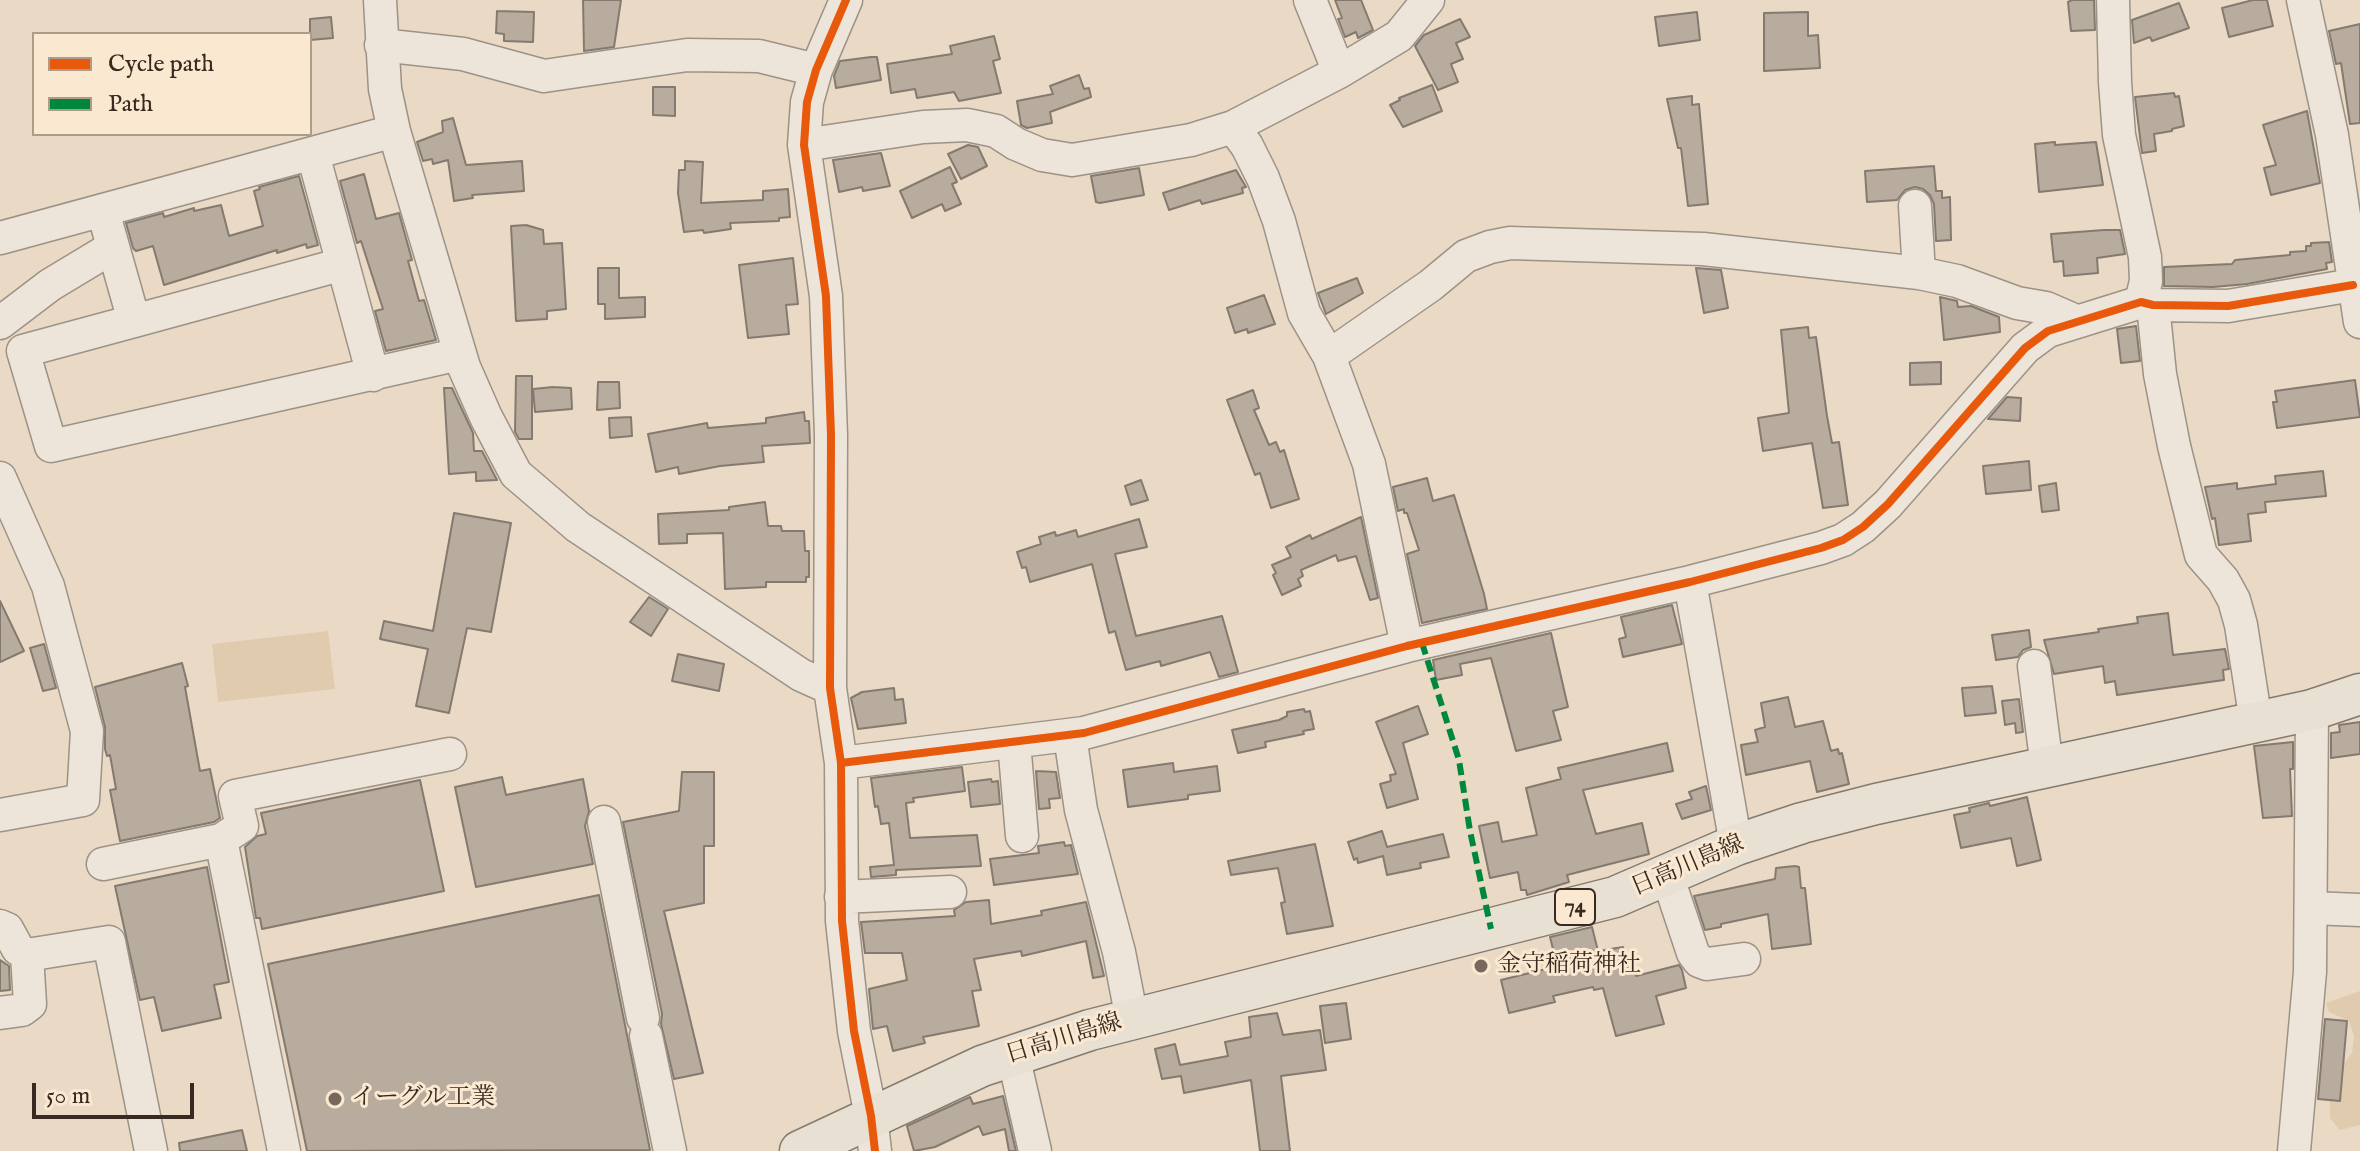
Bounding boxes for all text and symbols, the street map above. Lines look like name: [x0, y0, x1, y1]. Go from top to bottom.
legend: [32, 32, 312, 136]
text: Cycle path: [108, 49, 214, 80]
text: Path: [108, 89, 153, 120]
street label: 日高川島線: [1627, 830, 1749, 904]
road number: 74: [1555, 889, 1595, 925]
place label: 金守稲荷神社: [1497, 952, 1641, 980]
marker: 金守稲荷神社: [1472, 957, 1490, 975]
street label: 日高川島線: [1002, 1009, 1126, 1071]
scale bar: [36, 1067, 198, 1117]
text: 50 m: [46, 1081, 90, 1112]
place label: イーグル工業: [351, 1085, 495, 1113]
marker: イーグル工業: [326, 1090, 344, 1108]

